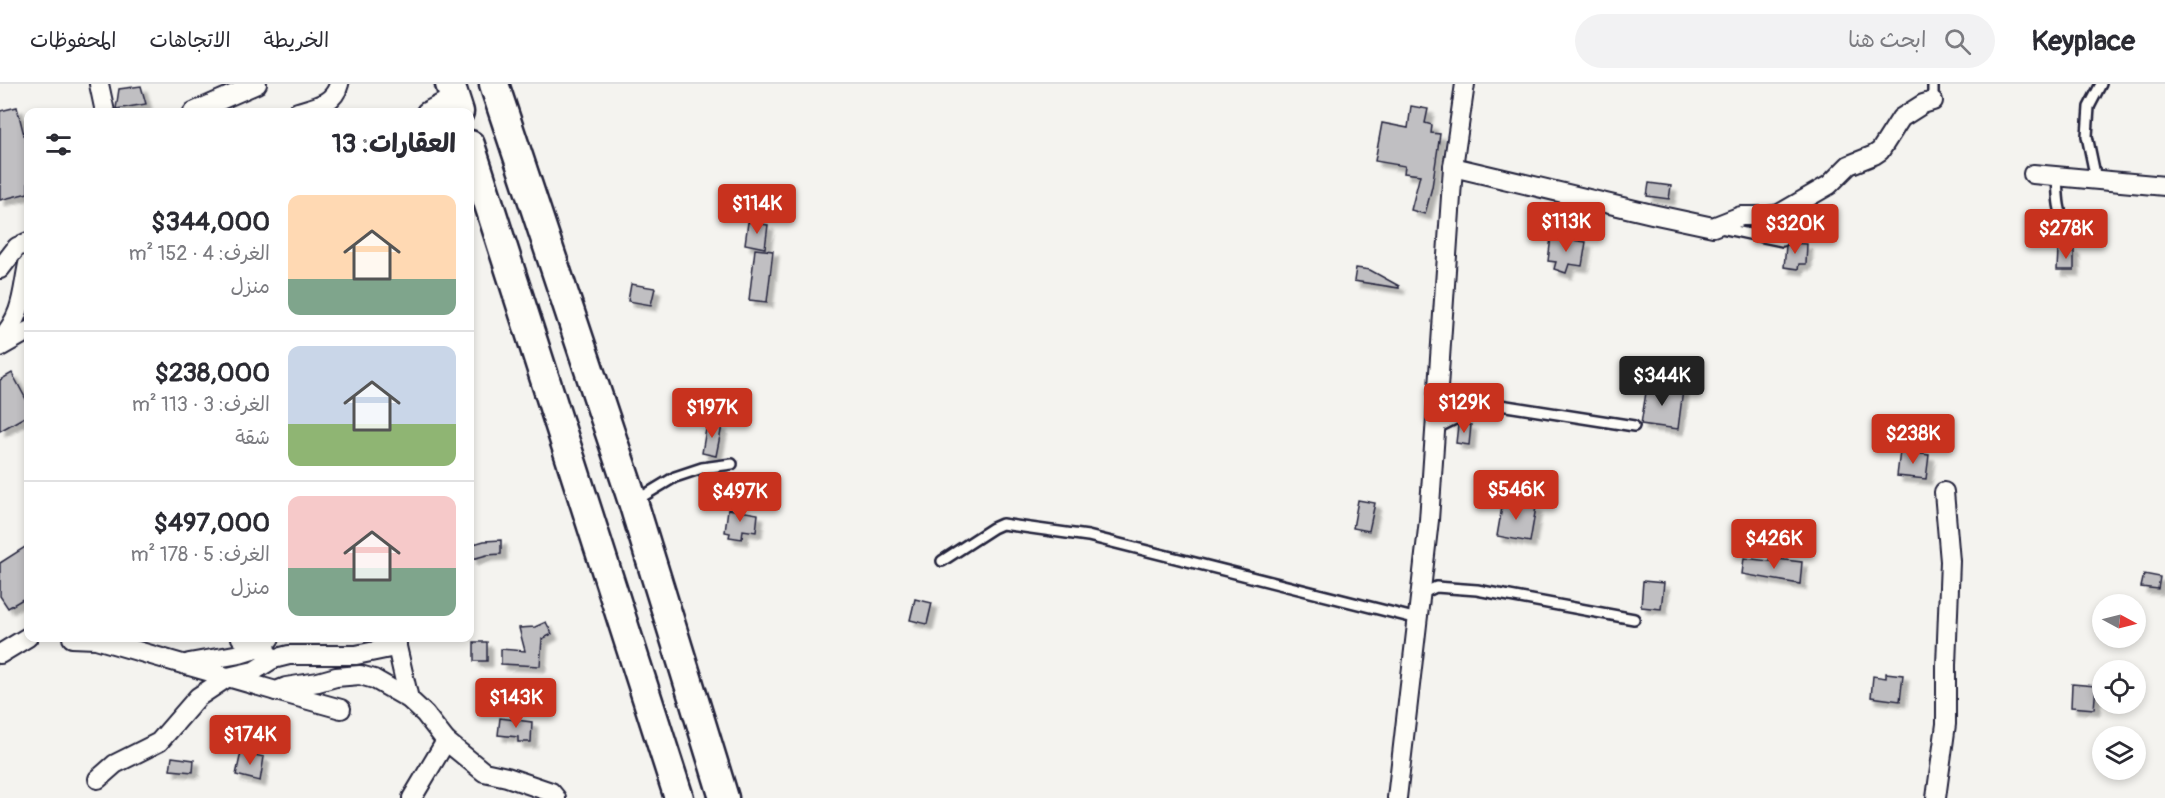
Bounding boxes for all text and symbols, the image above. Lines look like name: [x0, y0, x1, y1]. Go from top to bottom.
search box: [1575, 14, 1995, 68]
text: Keyplace: [2031, 24, 2135, 59]
icon: search: [1941, 25, 1974, 58]
text: ابحث هنا: [1848, 26, 1926, 54]
text: المحفوظات: [30, 27, 116, 54]
text: الاتجاهات: [149, 27, 231, 54]
text: الخريطة: [264, 27, 329, 54]
icon: filters: [42, 128, 75, 161]
text: العقارات: 13: [332, 128, 456, 160]
pin: $114K: [715, 184, 799, 235]
text: $114K: [732, 191, 782, 216]
pin: $113K: [1524, 202, 1608, 253]
pin: $320K: [1753, 204, 1837, 255]
text: $344,000: [151, 206, 270, 238]
text: $113K: [1541, 209, 1591, 234]
pin: $278K: [2024, 209, 2108, 260]
text: $320K: [1766, 211, 1824, 236]
text: $278K: [2039, 216, 2093, 241]
icon: home: [336, 219, 408, 291]
text: الغرف: 4 · 152 m²: [129, 241, 270, 266]
text: منزل: [231, 274, 270, 299]
pin: $344K: [1620, 356, 1704, 407]
text: $238,000: [155, 357, 270, 389]
text: $344K: [1633, 363, 1691, 388]
icon: home: [336, 370, 408, 442]
pin: $129K: [1422, 383, 1506, 434]
pin: $197K: [670, 388, 754, 439]
text: $129K: [1438, 390, 1490, 415]
text: الغرف: 3 · 113 m²: [132, 392, 270, 417]
text: $197K: [686, 395, 738, 420]
pin: $238K: [1871, 414, 1955, 465]
text: $238K: [1886, 421, 1940, 446]
text: شقة: [235, 425, 270, 450]
pin: $546K: [1474, 470, 1558, 521]
pin: $497K: [698, 472, 782, 523]
text: $546K: [1488, 477, 1544, 502]
text: $497K: [712, 479, 768, 504]
text: $497,000: [154, 507, 270, 539]
pin: $426K: [1732, 519, 1816, 570]
icon: home: [336, 520, 408, 592]
text: $426K: [1745, 526, 1803, 551]
text: الغرف: 5 · 178 m²: [131, 542, 270, 567]
text: منزل: [231, 575, 270, 600]
north arrow: [2092, 594, 2146, 648]
map controls: [2092, 594, 2146, 780]
button: locate: [2092, 660, 2146, 714]
pin: $143K: [474, 678, 558, 729]
text: $143K: [489, 685, 543, 710]
pin: $174K: [208, 715, 292, 766]
text: $174K: [224, 722, 276, 747]
button: layers: [2092, 726, 2146, 780]

